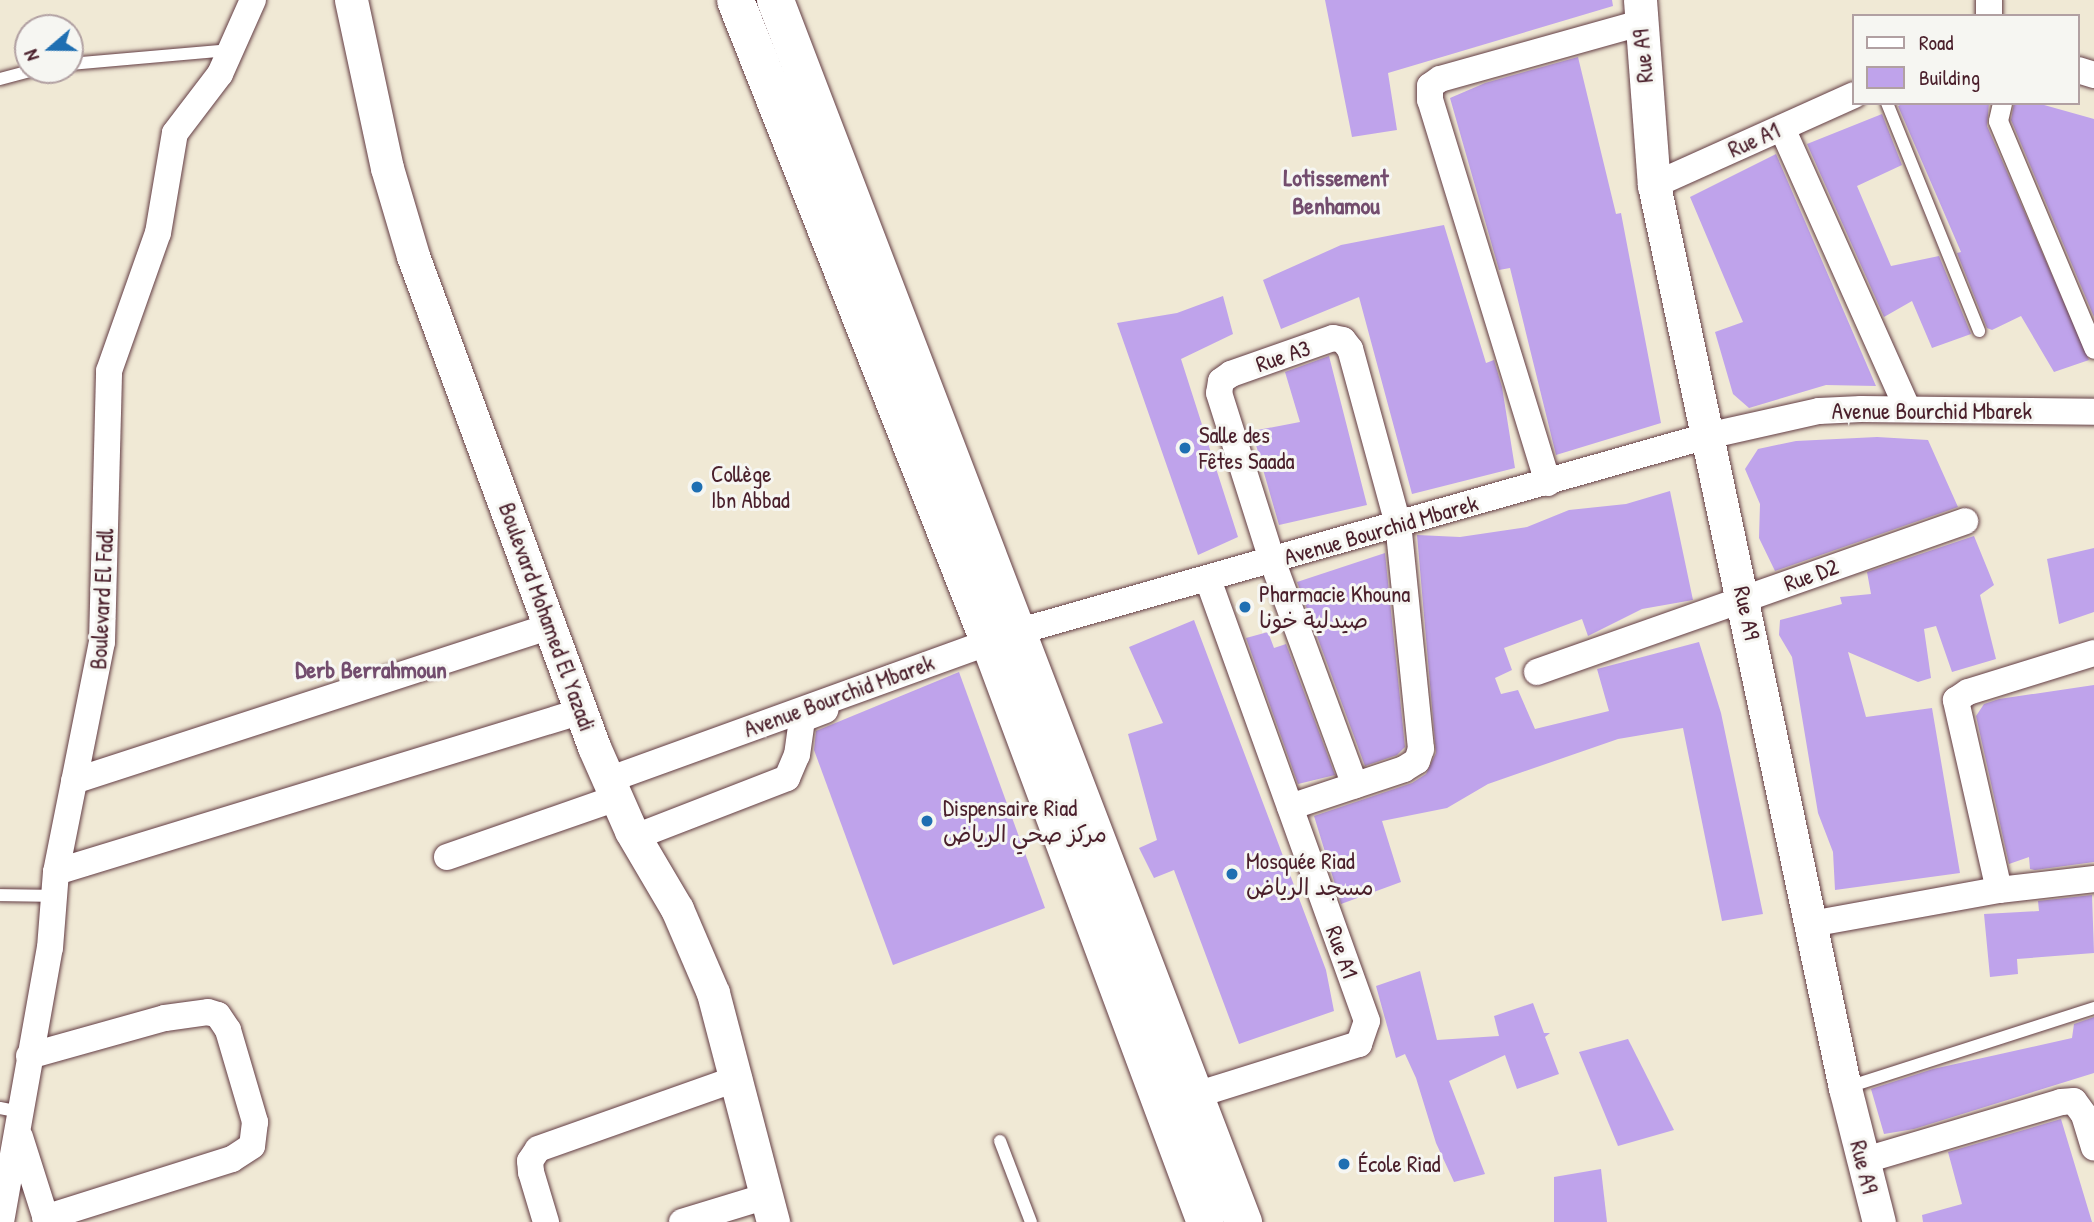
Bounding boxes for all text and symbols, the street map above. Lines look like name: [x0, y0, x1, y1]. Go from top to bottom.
north arrow: [14, 14, 84, 84]
legend: [1853, 14, 2080, 105]
street label: Rue A9: [1627, 28, 1659, 84]
text: Road: [1919, 28, 1953, 57]
text: N: [17, 46, 45, 65]
text: Building: [1919, 63, 1980, 92]
street label: Rue A1: [1724, 116, 1784, 164]
district label: Lotissement Benhamou: [1283, 164, 1389, 220]
street label: Rue A3: [1252, 334, 1314, 378]
street label: Avenue Bourchid Mbarek: [1832, 397, 2032, 425]
place label: Salle des Fêtes Saada: [1199, 421, 1295, 475]
marker: Salle des Fêtes Saada: [1177, 440, 1193, 456]
place label: Collège Ibn Abbad: [711, 460, 790, 514]
marker: Collège Ibn Abbad: [689, 479, 705, 495]
street label: Avenue Bourchid Mbarek: [1281, 489, 1481, 571]
street label: Boulevard Mohamed El Yazadi: [493, 499, 601, 735]
street label: Boulevard El Fadl: [85, 528, 119, 670]
street label: Rue D2: [1780, 552, 1842, 598]
place label: Pharmacie Khouna صيدلية خونا: [1259, 580, 1410, 634]
street label: Rue A9: [1728, 584, 1766, 642]
marker: Pharmacie Khouna صيدلية خونا: [1237, 599, 1253, 615]
street label: Avenue Bourchid Mbarek: [740, 649, 938, 743]
district label: Derb Berrahmoun: [295, 656, 447, 684]
place label: Dispensaire Riad مركز صحي الرياض: [943, 794, 1107, 848]
marker: Dispensaire Riad مركز صحي الرياض: [917, 811, 937, 831]
place label: Mosquée Riad مسجد الرياض: [1246, 847, 1374, 901]
marker: Mosquée Riad مسجد الرياض: [1224, 866, 1240, 882]
street label: Rue A1: [1320, 922, 1364, 982]
street label: Rue A9: [1844, 1138, 1884, 1196]
place label: École Riad: [1358, 1150, 1441, 1178]
marker: École Riad: [1336, 1156, 1352, 1172]

